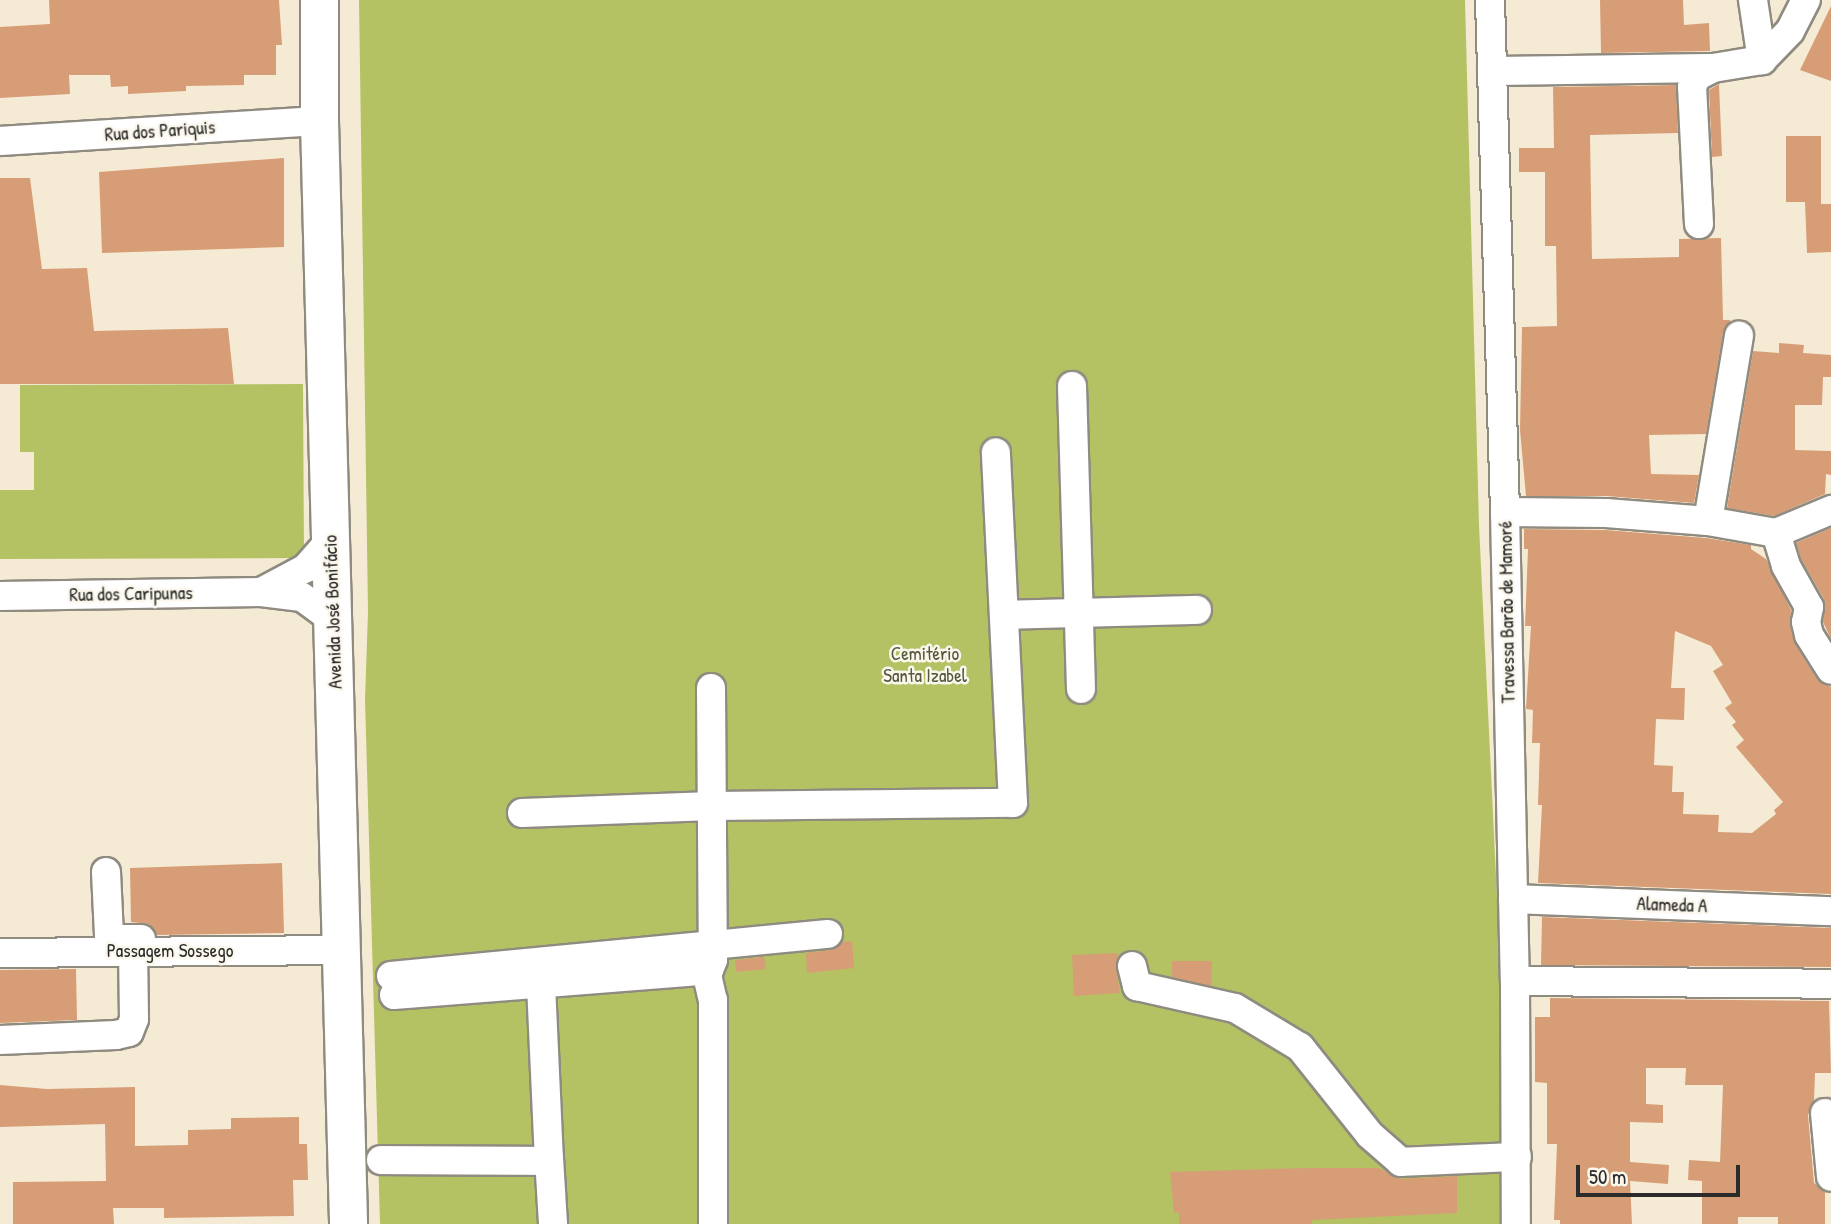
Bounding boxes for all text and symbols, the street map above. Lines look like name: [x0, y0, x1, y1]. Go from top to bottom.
street label: Rua dos Pariquis: [104, 116, 216, 146]
street label: Travessa Barão de Mamoré: [1494, 520, 1520, 704]
street label: Avenida José Bonifácio: [319, 535, 347, 689]
street label: Rua dos Caripunas: [69, 582, 193, 606]
park label: Cemitério Santa Izabel: [883, 643, 967, 687]
street label: Alameda A: [1636, 892, 1708, 918]
street label: Passagem Sossego: [107, 940, 233, 962]
scale bar: [1579, 1150, 1744, 1194]
text: 50 m: [1589, 1162, 1626, 1191]

